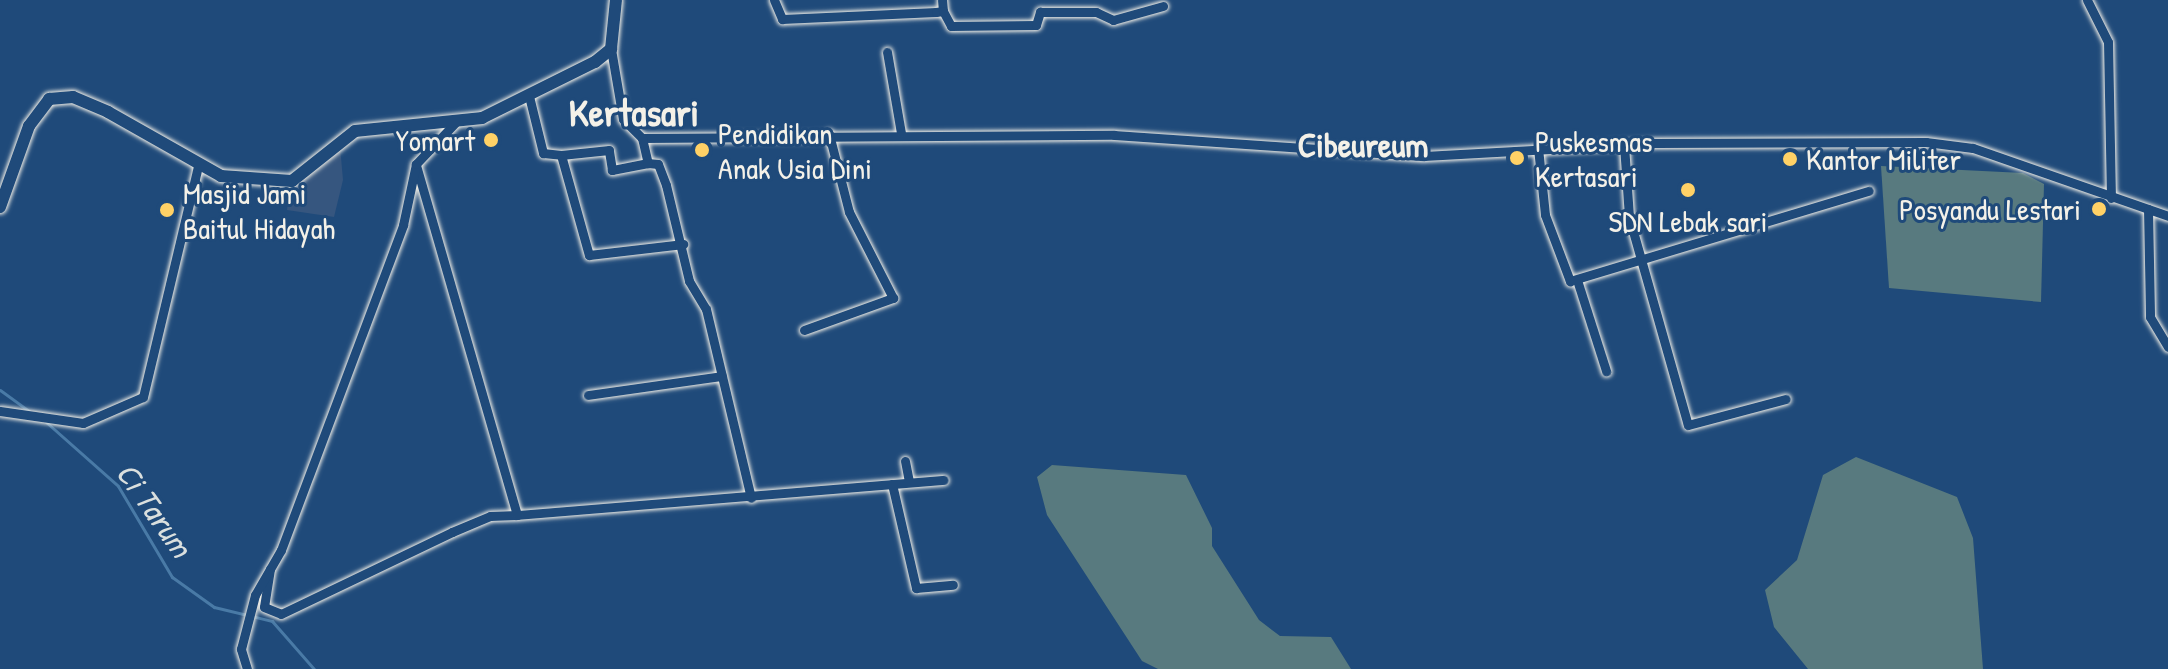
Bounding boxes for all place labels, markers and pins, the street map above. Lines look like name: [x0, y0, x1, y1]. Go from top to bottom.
place label: Pendidikan Anak Usia Dini: [718, 115, 872, 186]
place label: Yomart: [396, 122, 475, 158]
place label: Puskesmas Kertasari: [1535, 123, 1653, 194]
marker: Yomart: [482, 131, 500, 149]
marker: Pendidikan Anak Usia Dini: [693, 141, 711, 159]
place label: Kantor Militer: [1806, 141, 1961, 177]
marker: Puskesmas Kertasari: [1506, 147, 1528, 169]
marker: Kantor Militer: [1781, 150, 1799, 168]
place label: Masjid Jami Baitul Hidayah: [183, 175, 335, 246]
marker: SDN Lebak sari: [1679, 181, 1697, 199]
place label: Posyandu Lestari: [1899, 191, 2081, 227]
marker: Posyandu Lestari: [2088, 198, 2110, 220]
marker: Masjid Jami Baitul Hidayah: [158, 201, 176, 219]
place label: SDN Lebak sari: [1608, 203, 1768, 239]

